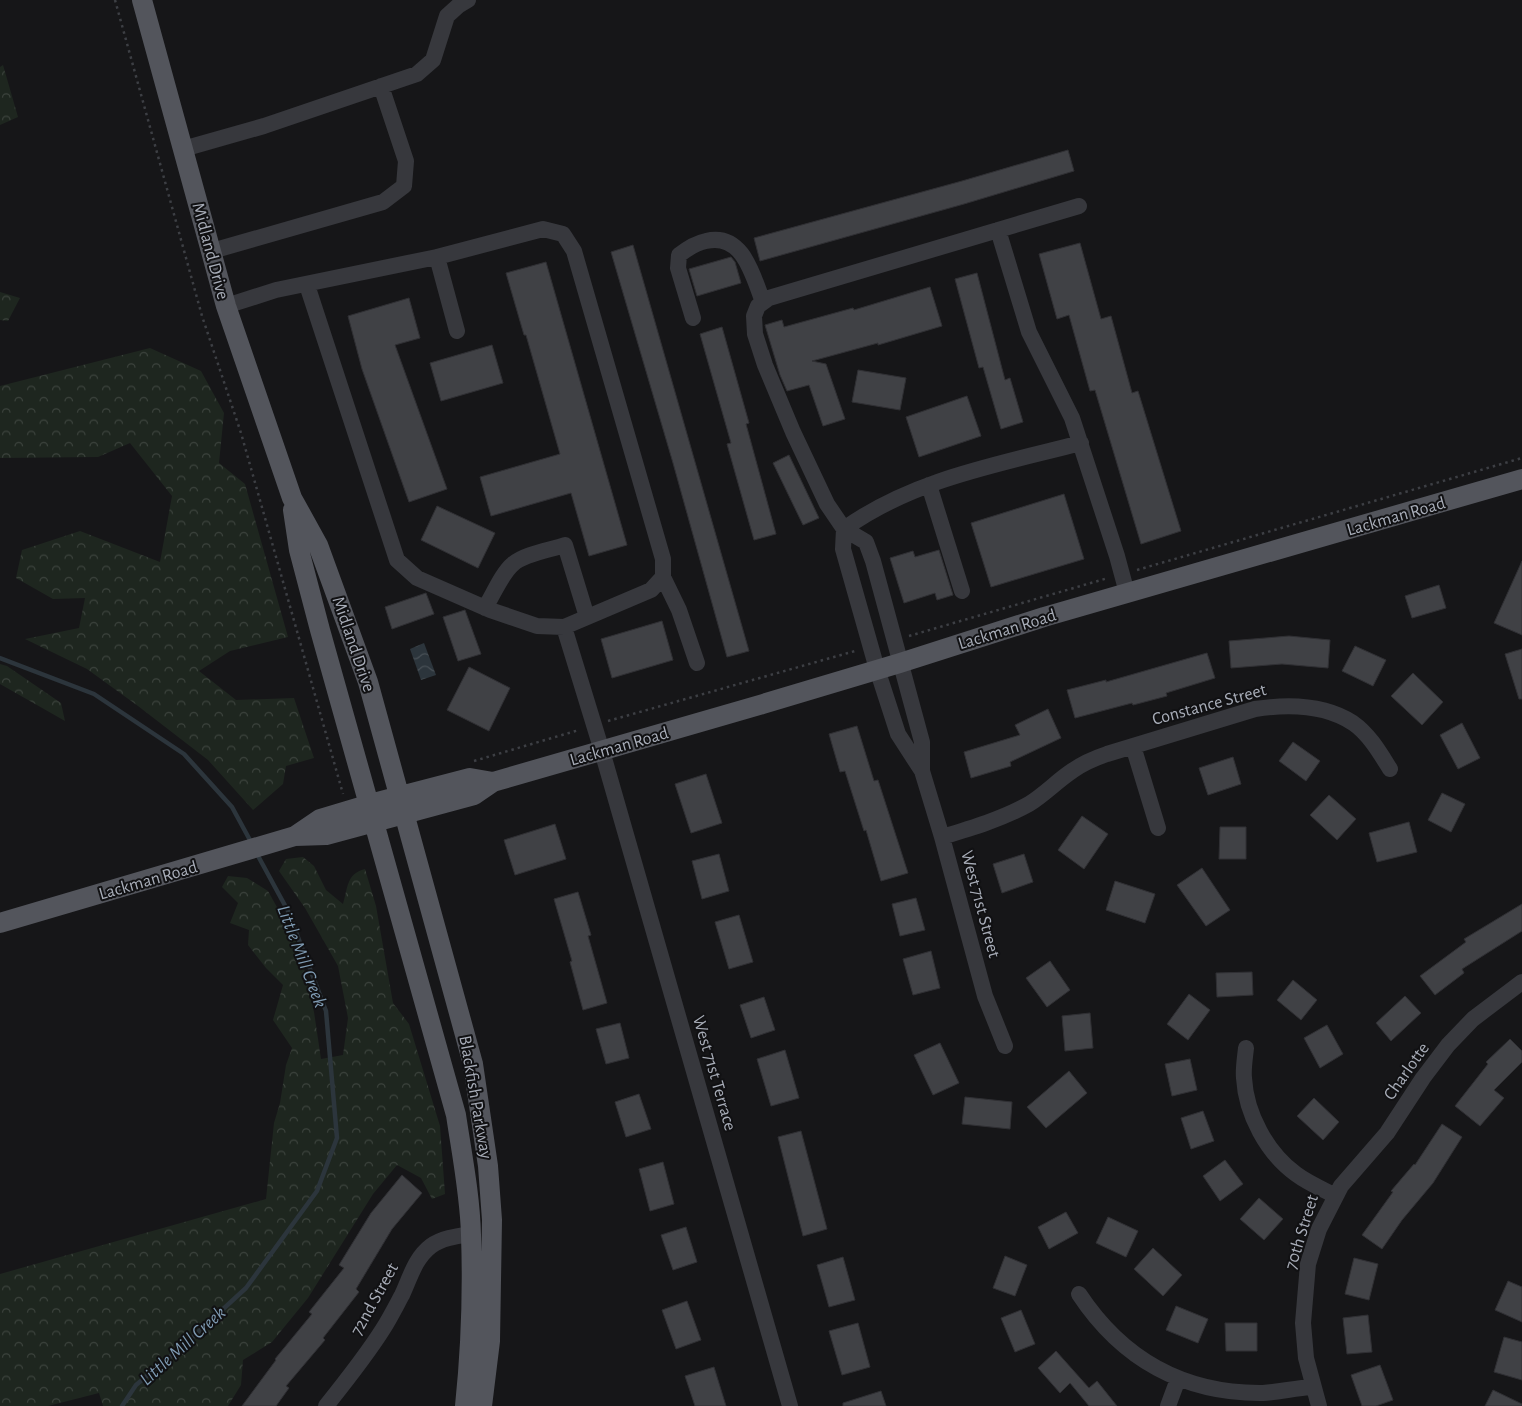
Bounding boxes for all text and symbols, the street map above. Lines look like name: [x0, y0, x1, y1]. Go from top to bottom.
street label: Midland Drive: [188, 201, 232, 302]
street label: Lackman Road: [1345, 494, 1448, 540]
street label: Midland Drive: [328, 594, 378, 694]
street label: Lackman Road: [956, 607, 1058, 653]
street label: Constance Street: [1150, 681, 1269, 729]
street label: Lackman Road: [568, 724, 671, 770]
street label: West 71st Street: [957, 849, 1003, 960]
street label: Lackman Road: [97, 858, 200, 904]
water label: Little Mill Creek: [273, 903, 330, 1011]
street label: West 71st Terrace: [689, 1014, 739, 1133]
street label: Blackfish Parkway: [455, 1034, 495, 1161]
street label: Charlotte: [1381, 1040, 1433, 1104]
street label: 70th Street: [1282, 1192, 1322, 1272]
street label: 72nd Street: [348, 1260, 402, 1339]
water label: Little Mill Creek: [137, 1303, 230, 1389]

